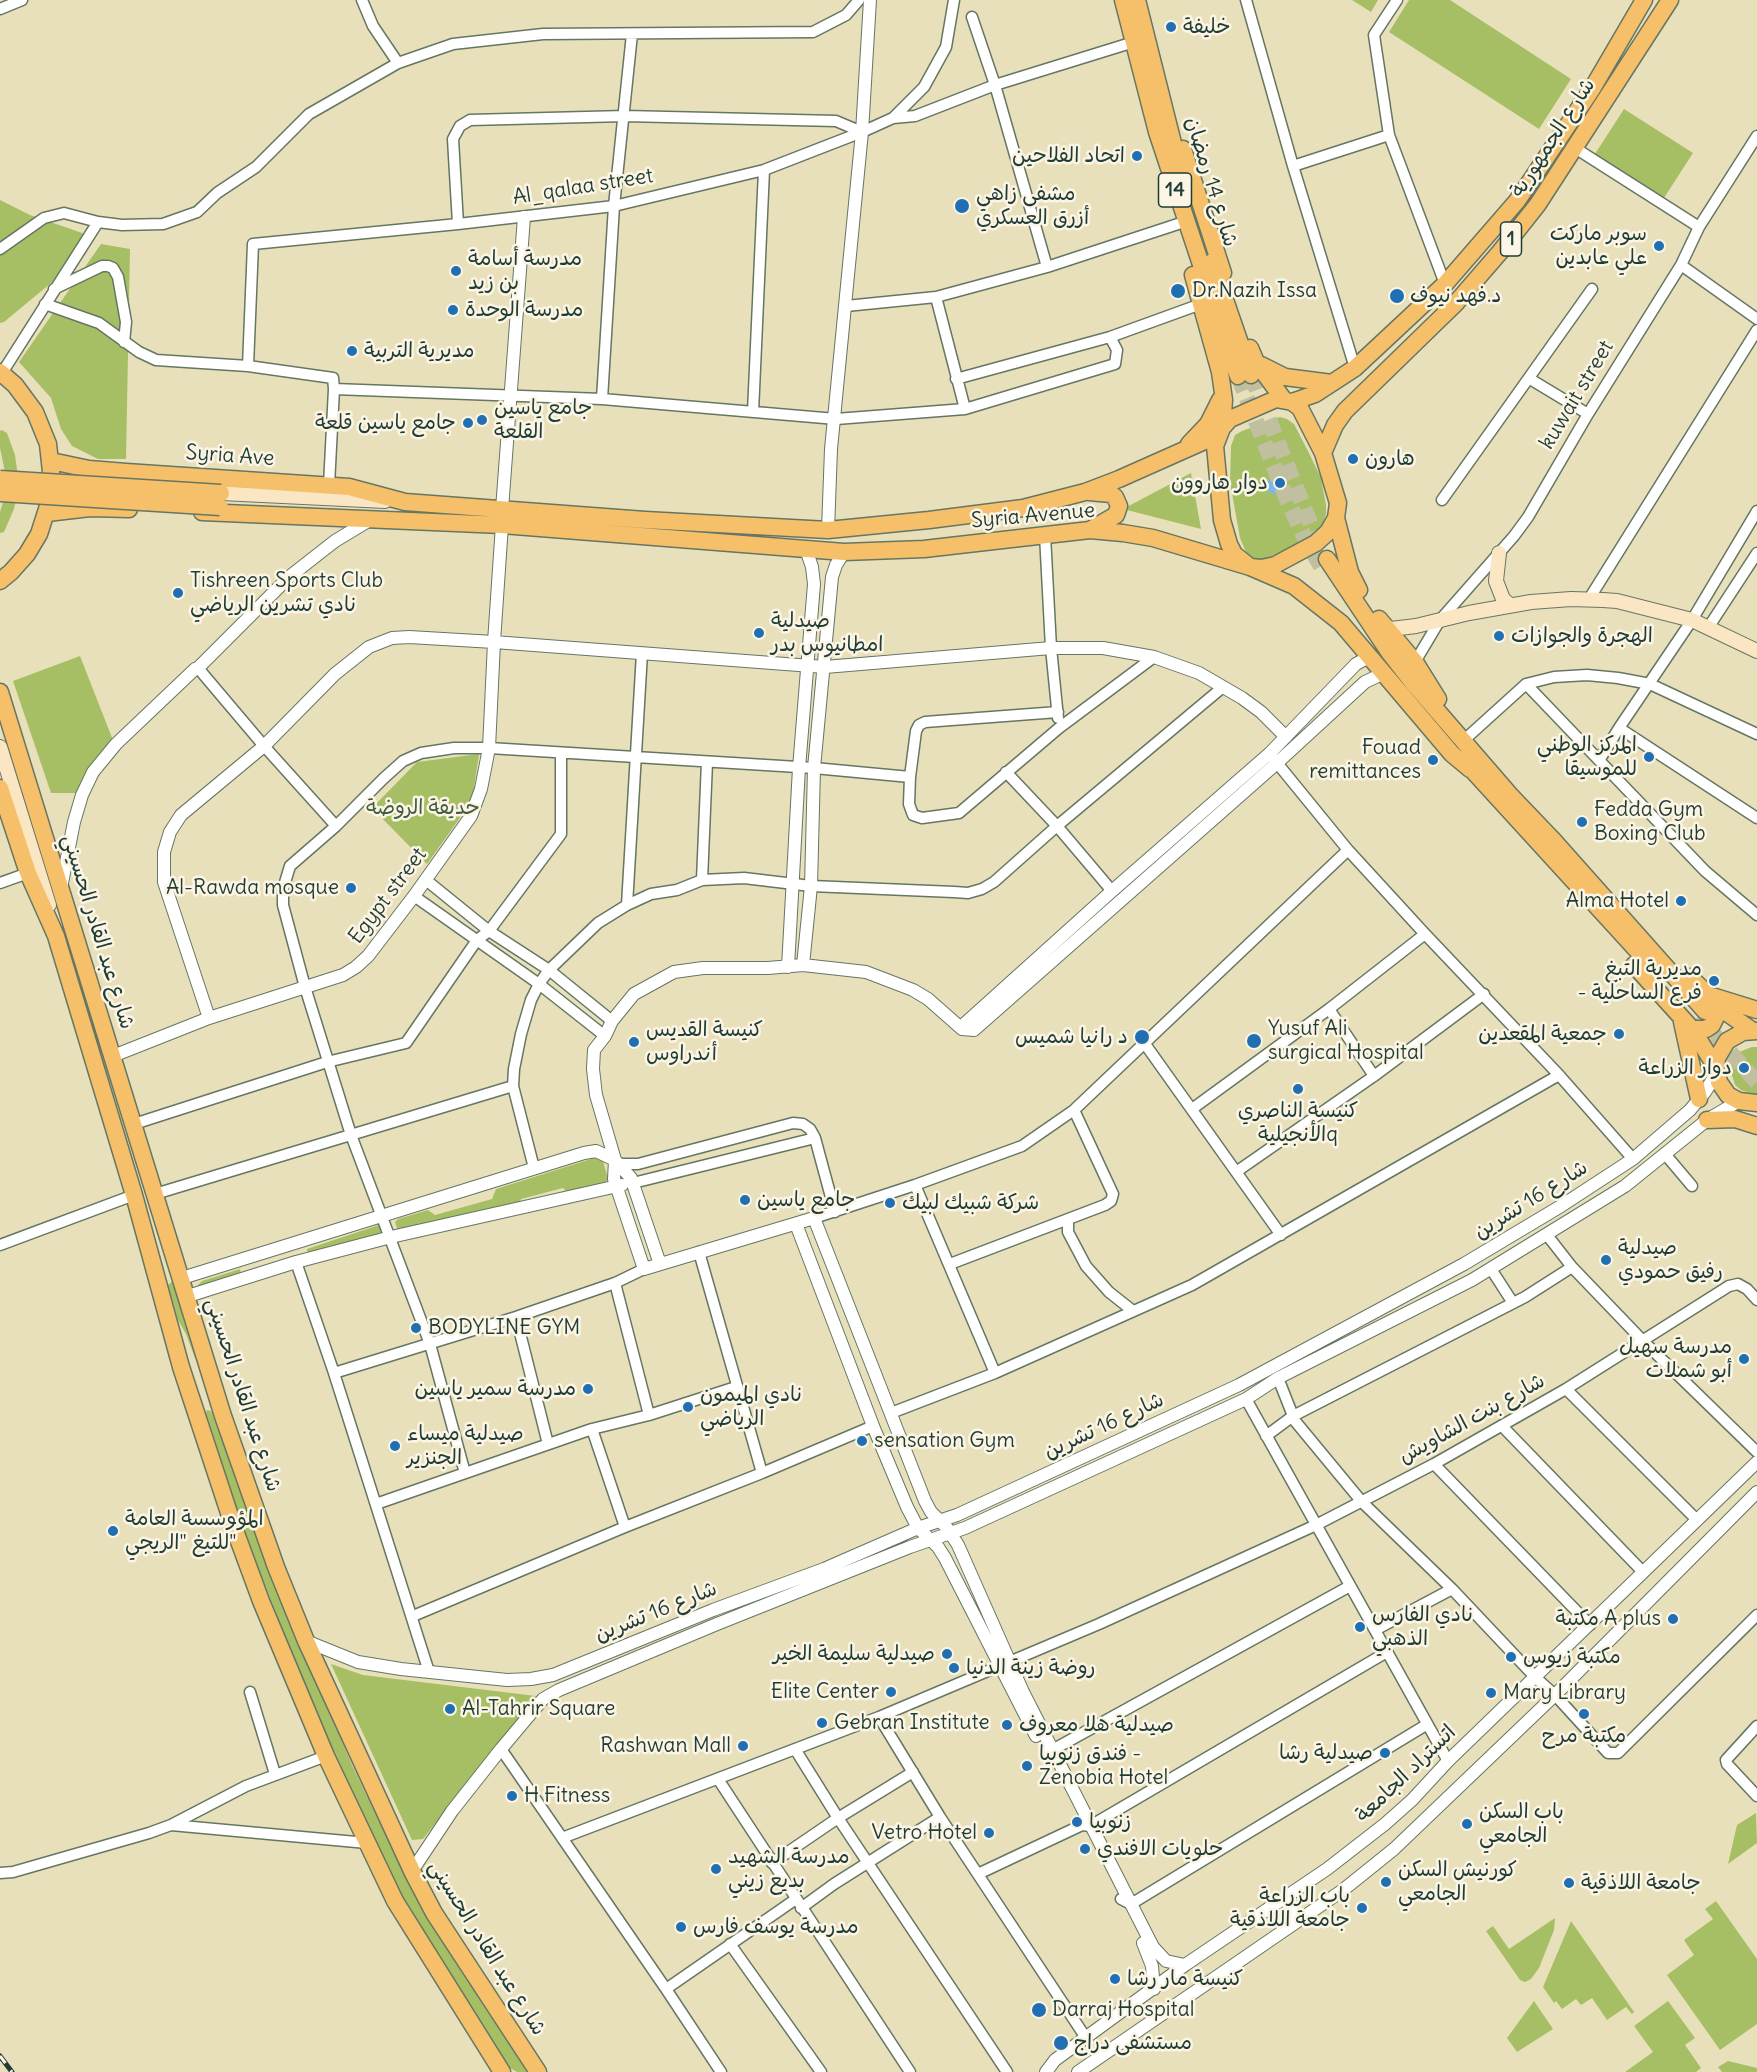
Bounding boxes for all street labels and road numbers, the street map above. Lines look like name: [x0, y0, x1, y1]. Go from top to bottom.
street label: شارع الجمهورية: [1505, 74, 1601, 202]
street label: شارع 14 رمضان: [1179, 114, 1243, 250]
street label: Al_qalaa street: [511, 163, 655, 211]
road number: 14: [1158, 173, 1192, 207]
road number: 1: [1500, 222, 1522, 256]
street label: kuwait street: [1535, 336, 1619, 454]
street label: Syria Ave: [185, 440, 275, 472]
street label: Syria Avenue: [970, 498, 1096, 534]
street label: شارع عبد القادر الحسيني: [56, 832, 140, 1032]
street label: Egypt street: [344, 843, 432, 949]
street label: شارع 16 تشرين: [1469, 1155, 1593, 1245]
street label: شارع عبد القادر الحسيني: [200, 1295, 286, 1495]
street label: شارع بنت الشاويش: [1395, 1368, 1549, 1470]
street label: شارع 16 تشرين: [1040, 1387, 1168, 1465]
street label: شارع 16 تشرين: [591, 1576, 721, 1648]
street label: اتستراد الجامعة: [1351, 1720, 1461, 1828]
street label: شارع عبد القادر الحسيني: [423, 1856, 551, 2040]

